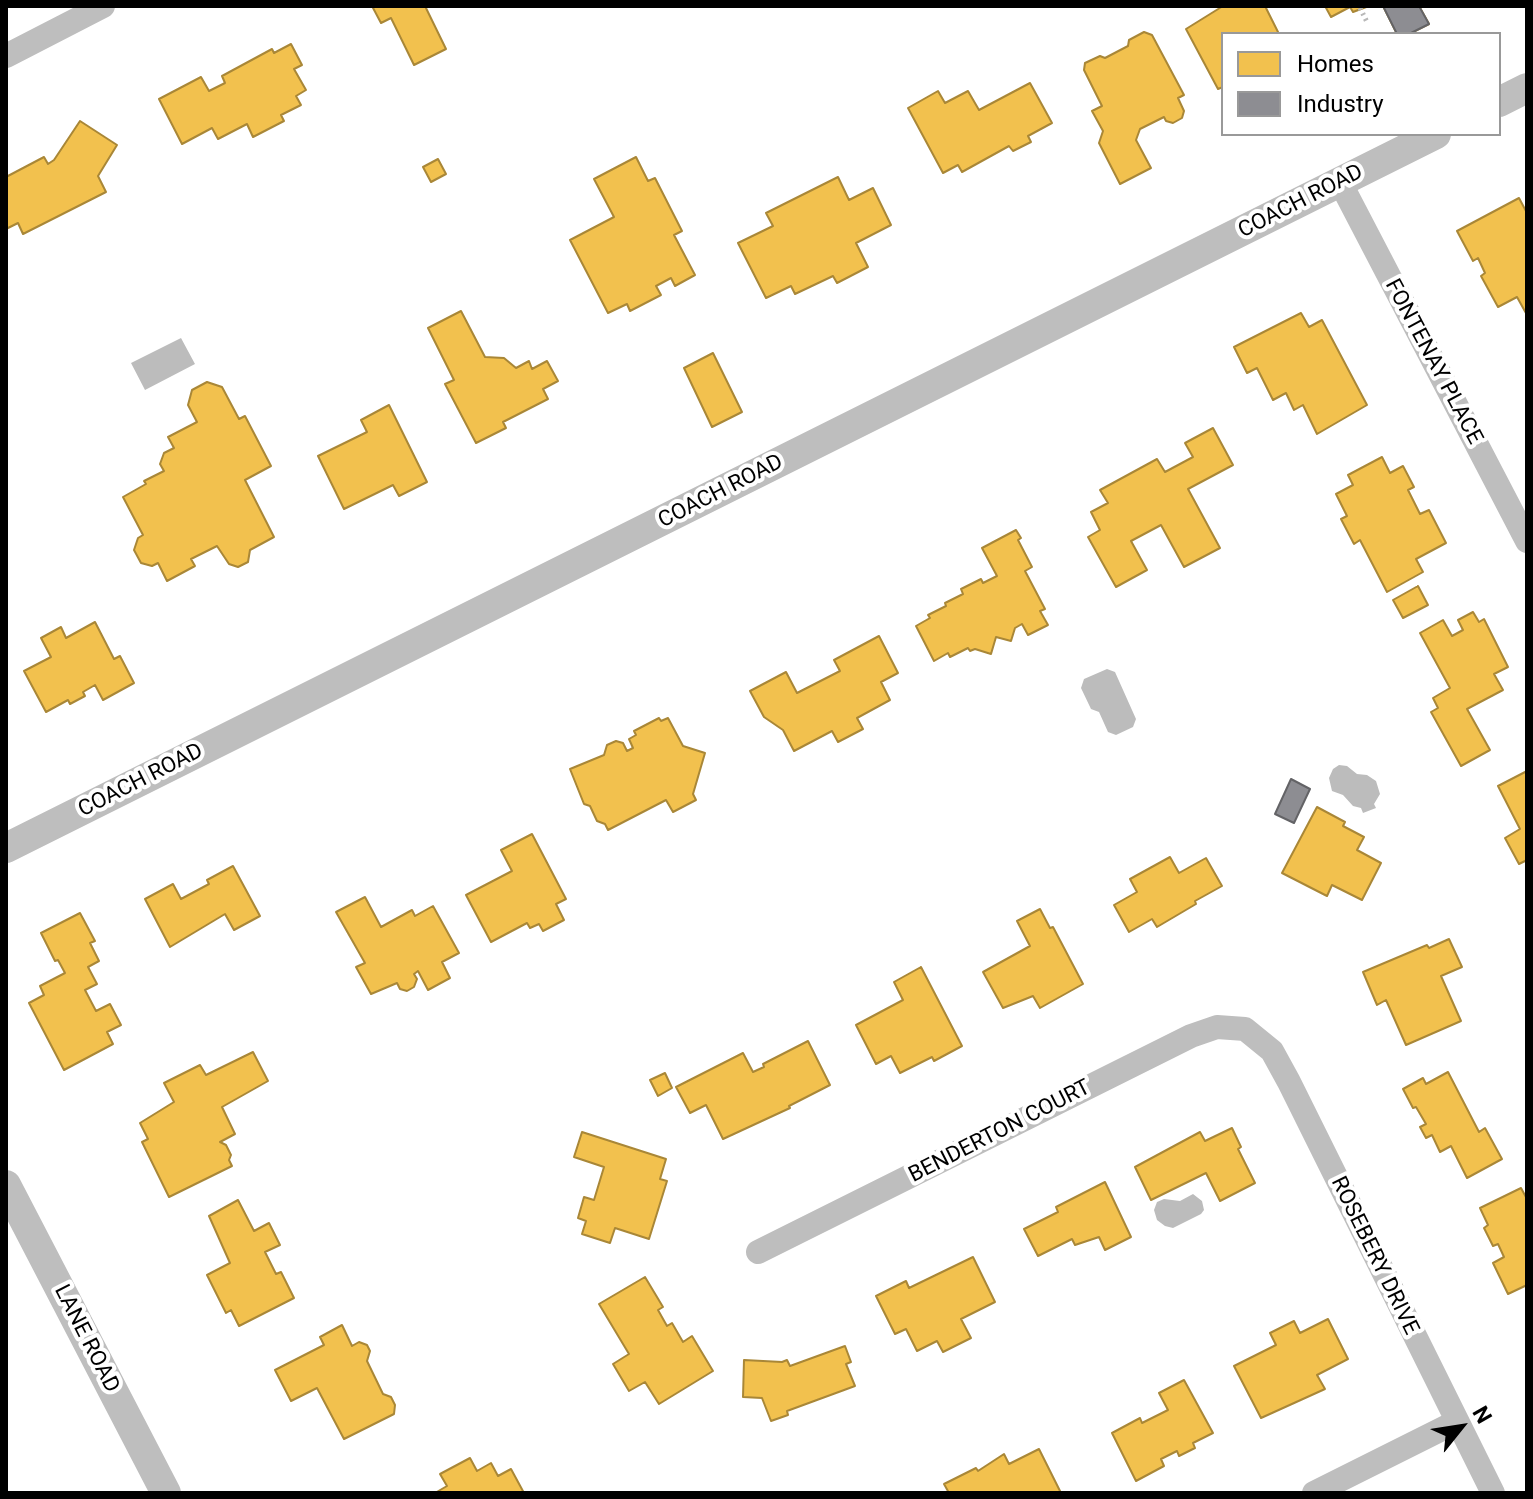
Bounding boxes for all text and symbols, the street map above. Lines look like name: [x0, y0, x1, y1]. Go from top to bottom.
legend: [1221, 32, 1501, 136]
text: Homes: [1297, 50, 1374, 78]
text: Industry: [1297, 90, 1383, 118]
street label: COACH ROAD: [1234, 159, 1368, 245]
street label: FONTENAY PLACE: [1378, 275, 1488, 449]
street label: COACH ROAD: [654, 449, 788, 535]
street label: COACH ROAD: [74, 738, 208, 824]
street label: BENDERTON COURT: [905, 1075, 1095, 1189]
street label: ROSEBERY DRIVE: [1324, 1173, 1424, 1339]
street label: LANE ROAD: [48, 1281, 124, 1397]
north arrow: [1421, 1387, 1501, 1467]
text: N: [1468, 1402, 1497, 1428]

